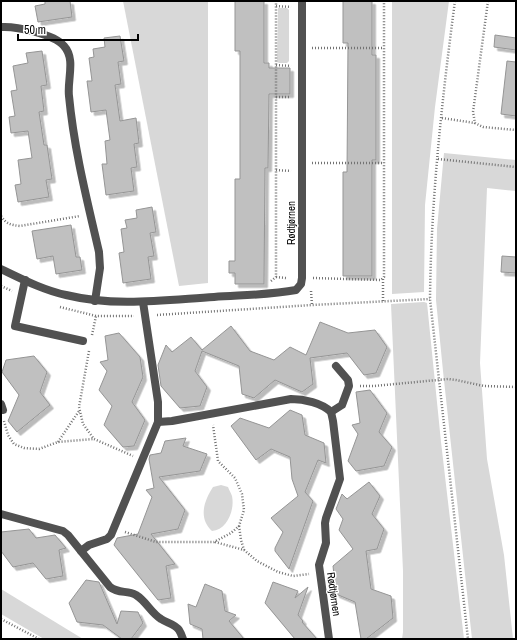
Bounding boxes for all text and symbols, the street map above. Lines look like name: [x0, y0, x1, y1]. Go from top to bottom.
scale bar: [18, 16, 138, 42]
text: 50 m: [24, 22, 46, 38]
street label: Rødtjørnen: [284, 201, 298, 245]
street label: Rødtjørnen: [324, 571, 344, 617]

